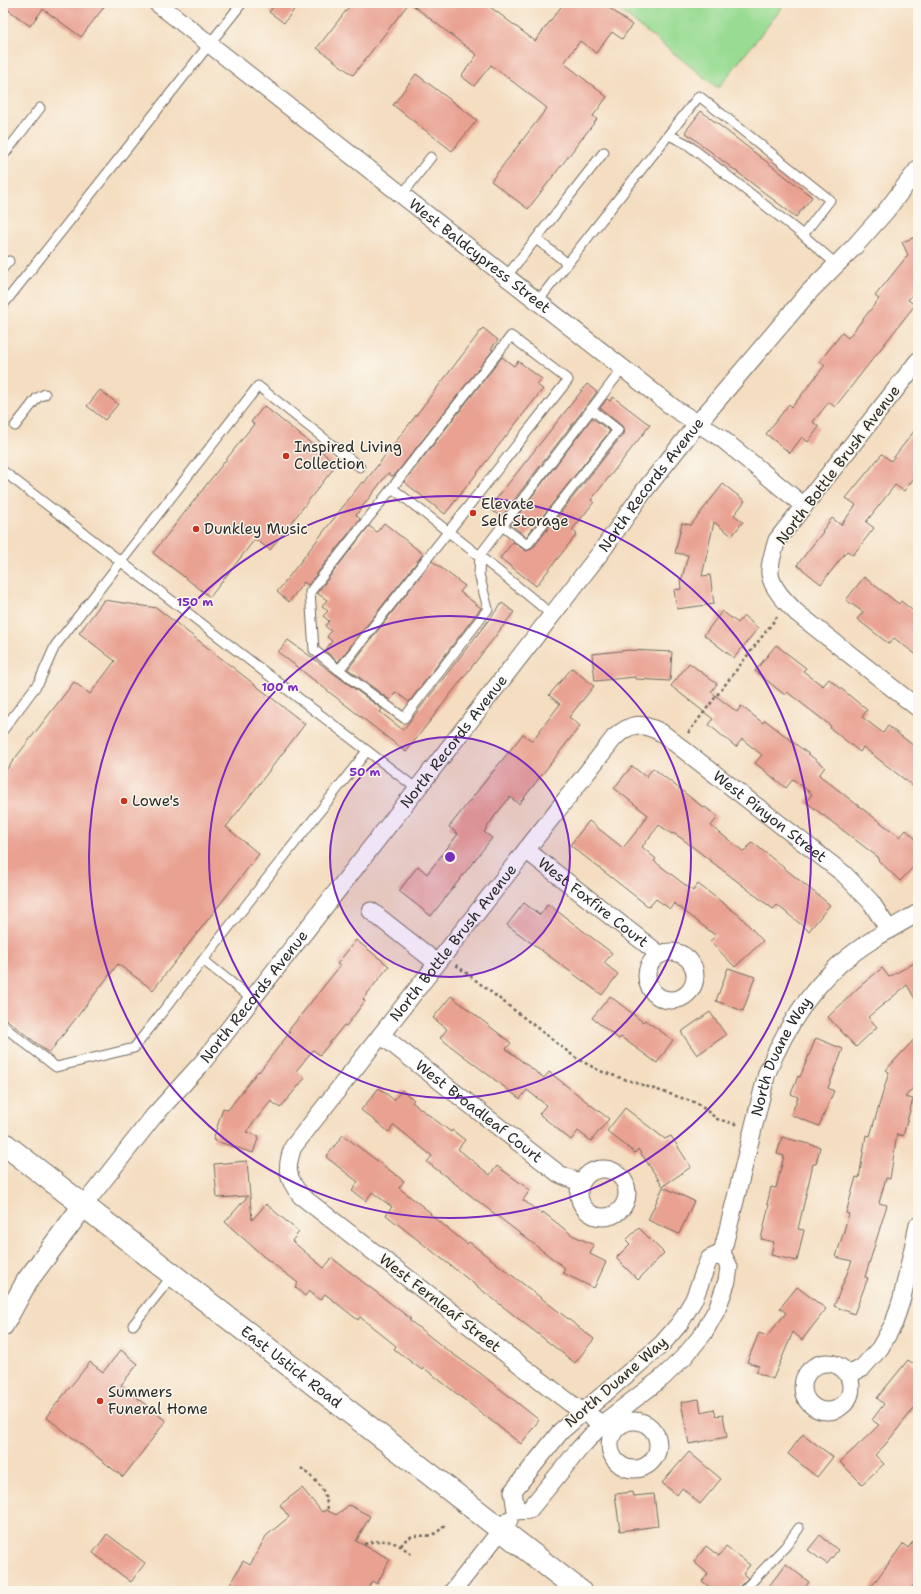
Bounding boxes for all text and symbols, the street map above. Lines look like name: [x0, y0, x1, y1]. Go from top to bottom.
street label: West Baldcypress Street: [405, 194, 555, 318]
street label: North Bottle Brush Avenue: [771, 381, 905, 549]
street label: North Records Avenue: [594, 413, 708, 556]
place label: Inspired Living Collection: [294, 437, 402, 474]
marker: Inspired Living Collection: [281, 451, 291, 461]
place label: Elevate Self Storage: [481, 494, 569, 531]
marker: Elevate Self Storage: [468, 508, 478, 518]
place label: Dunkley Music: [204, 519, 308, 539]
marker: Dunkley Music: [191, 524, 201, 534]
text: 150 m: [177, 594, 213, 610]
street label: North Records Avenue: [396, 671, 512, 812]
text: 100 m: [262, 679, 299, 695]
text: 50 m: [350, 764, 381, 780]
street label: West Pinyon Street: [709, 766, 831, 867]
place label: Lowe's: [132, 791, 180, 811]
marker: Lowe's: [119, 796, 129, 806]
centre of rings: [443, 850, 457, 864]
street label: West Foxfire Court: [534, 853, 652, 952]
street label: North Bottle Brush Avenue: [385, 860, 521, 1026]
street label: North Records Avenue: [196, 926, 312, 1067]
street label: North Duane Way: [747, 993, 816, 1119]
street label: West Broadleaf Court: [411, 1055, 546, 1167]
street label: West Fernleaf Street: [375, 1249, 505, 1357]
street label: East Ustick Road: [237, 1321, 346, 1413]
street label: North Duane Way: [561, 1332, 671, 1432]
place label: Summers Funeral Home: [108, 1382, 208, 1419]
marker: Summers Funeral Home: [95, 1396, 105, 1406]

